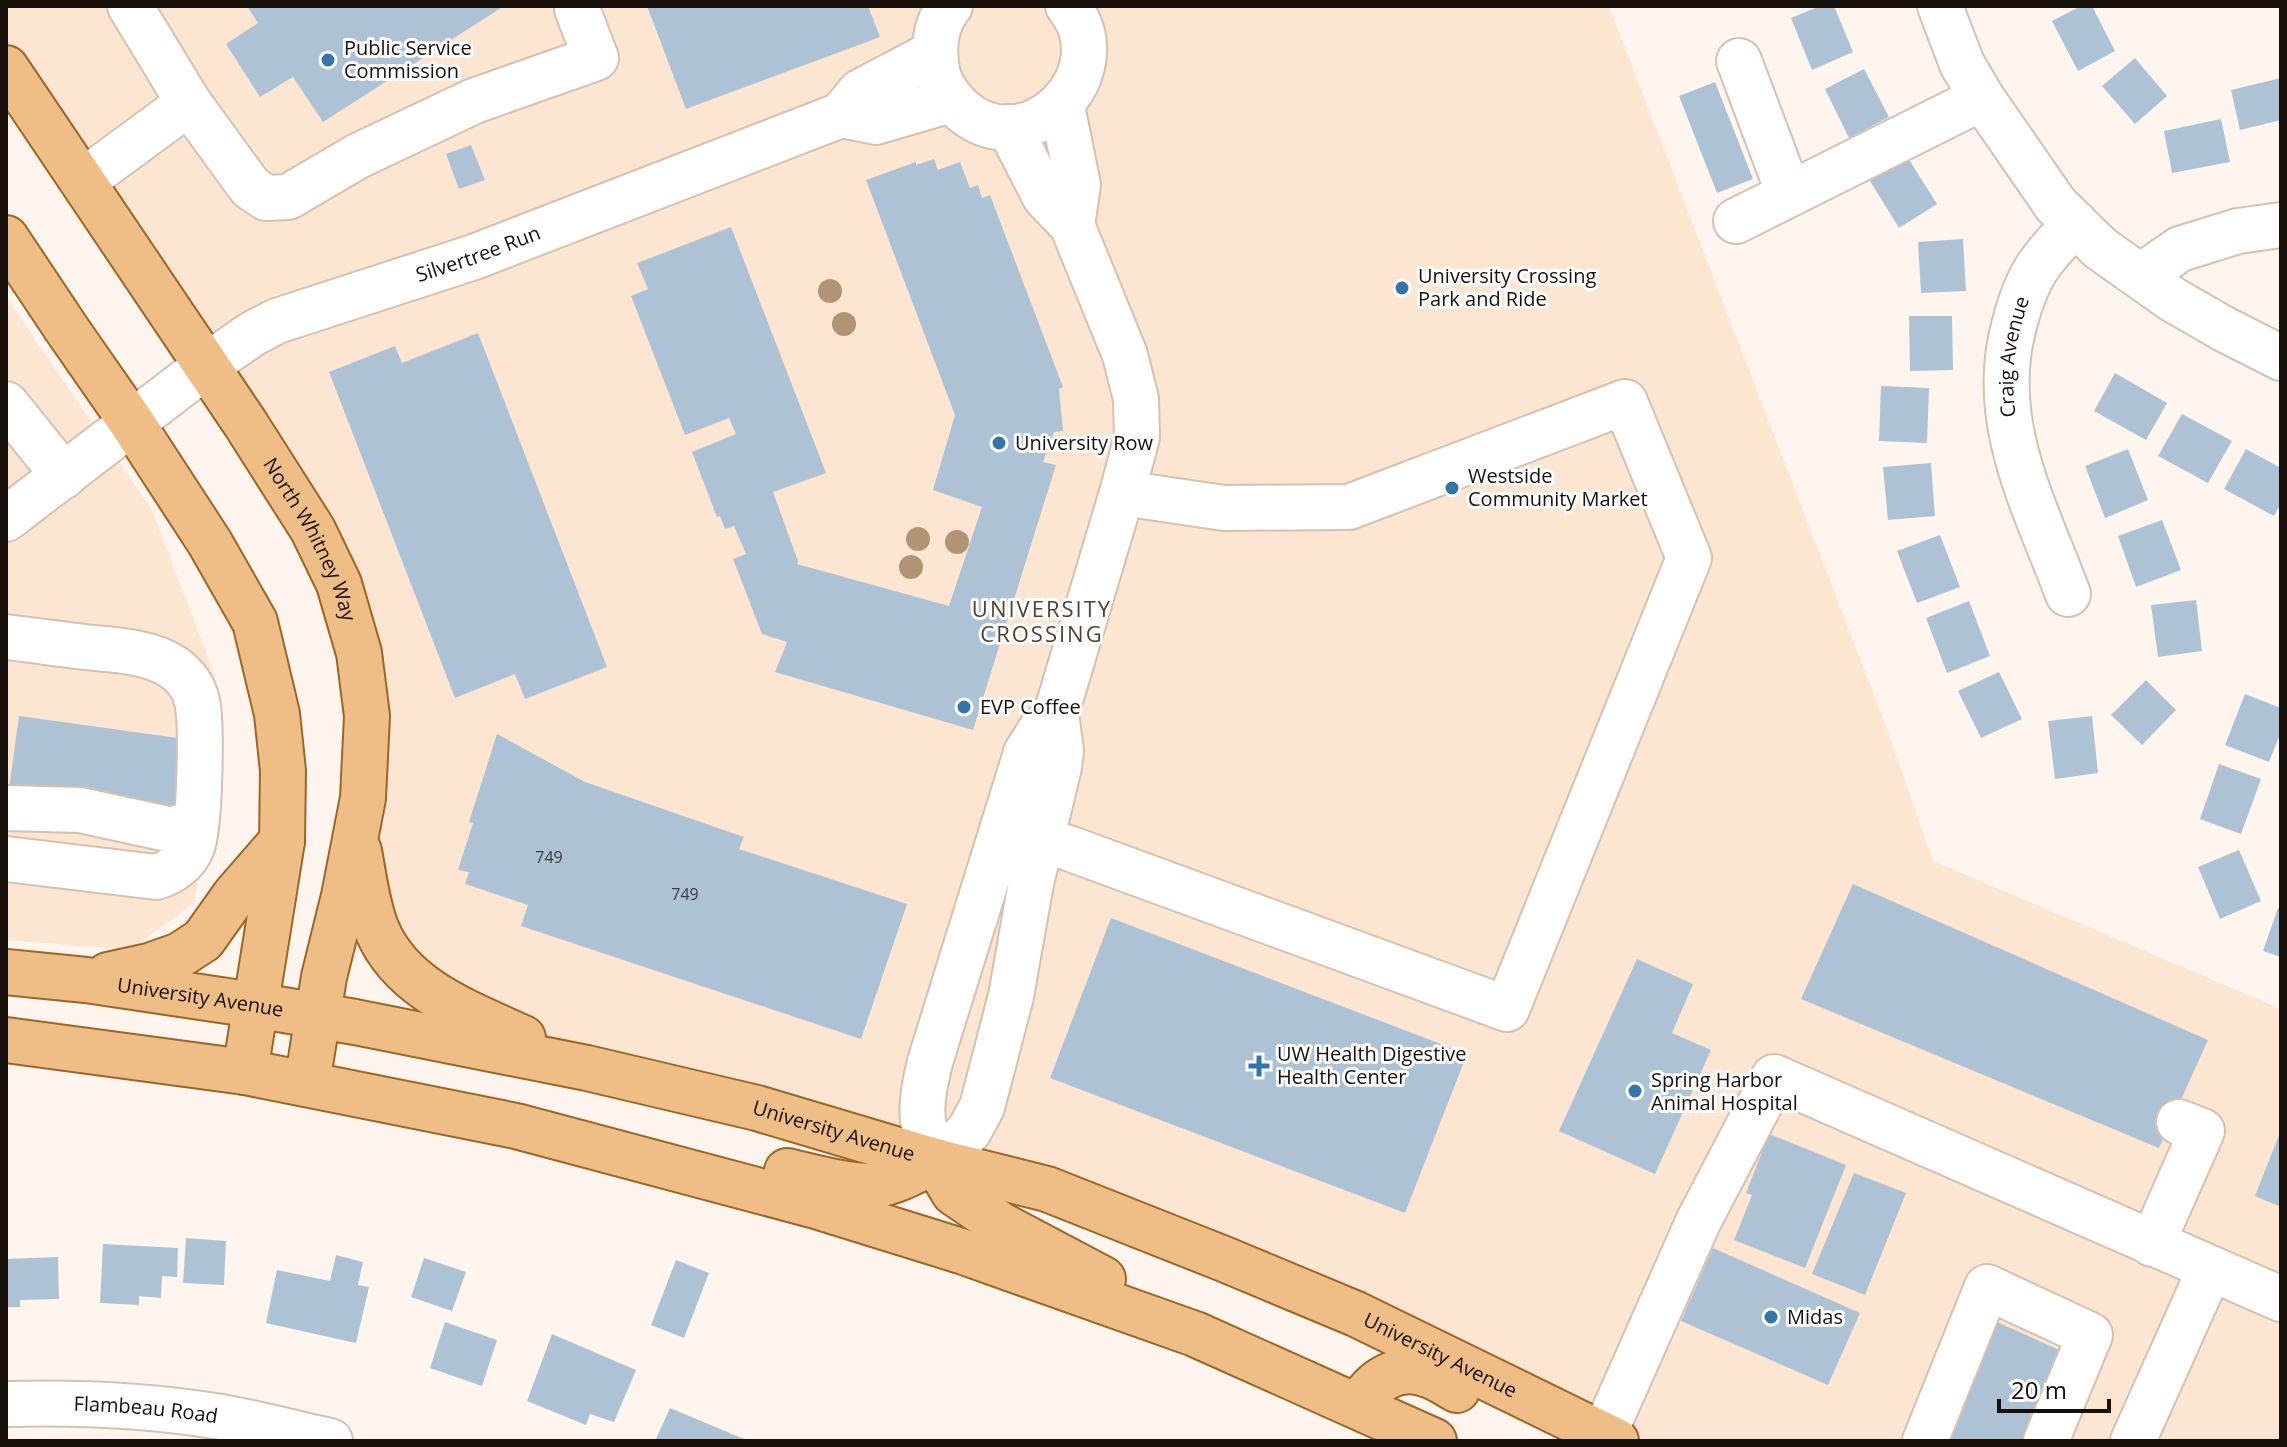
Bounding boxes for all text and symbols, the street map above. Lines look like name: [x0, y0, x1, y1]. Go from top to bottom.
place label: Public Service Commission: [344, 34, 472, 84]
marker: Public Service Commission: [319, 51, 337, 69]
street label: Silvertree Run: [412, 219, 544, 288]
place label: University Crossing Park and Ride: [1418, 262, 1596, 312]
marker: University Crossing Park and Ride: [1393, 279, 1411, 297]
street label: Craig Avenue: [1992, 292, 2035, 419]
place label: University Row: [1015, 429, 1154, 456]
marker: University Row: [990, 434, 1008, 452]
street label: North Whitney Way: [257, 452, 363, 625]
place label: Westside Community Market: [1468, 462, 1648, 512]
marker: Westside Community Market: [1443, 479, 1461, 497]
district label: UNIVERSITY CROSSING: [972, 593, 1112, 648]
place label: EVP Coffee: [980, 693, 1081, 720]
marker: EVP Coffee: [955, 698, 973, 716]
house number: 749: [535, 846, 563, 868]
house number: 749: [671, 883, 699, 905]
street label: University Avenue: [115, 971, 286, 1023]
place label: UW Health Digestive Health Center: [1277, 1040, 1467, 1090]
marker: UW Health Digestive Health Center: [1248, 1055, 1270, 1077]
place label: Spring Harbor Animal Hospital: [1651, 1066, 1798, 1116]
marker: Spring Harbor Animal Hospital: [1626, 1082, 1644, 1100]
street label: University Avenue: [750, 1093, 918, 1167]
place label: Midas: [1787, 1303, 1843, 1330]
street label: University Avenue: [1359, 1306, 1522, 1404]
marker: Midas: [1762, 1308, 1780, 1326]
scale bar: [1999, 1363, 2109, 1413]
text: 20 m: [2011, 1373, 2067, 1406]
street label: Flambeau Road: [73, 1390, 220, 1429]

